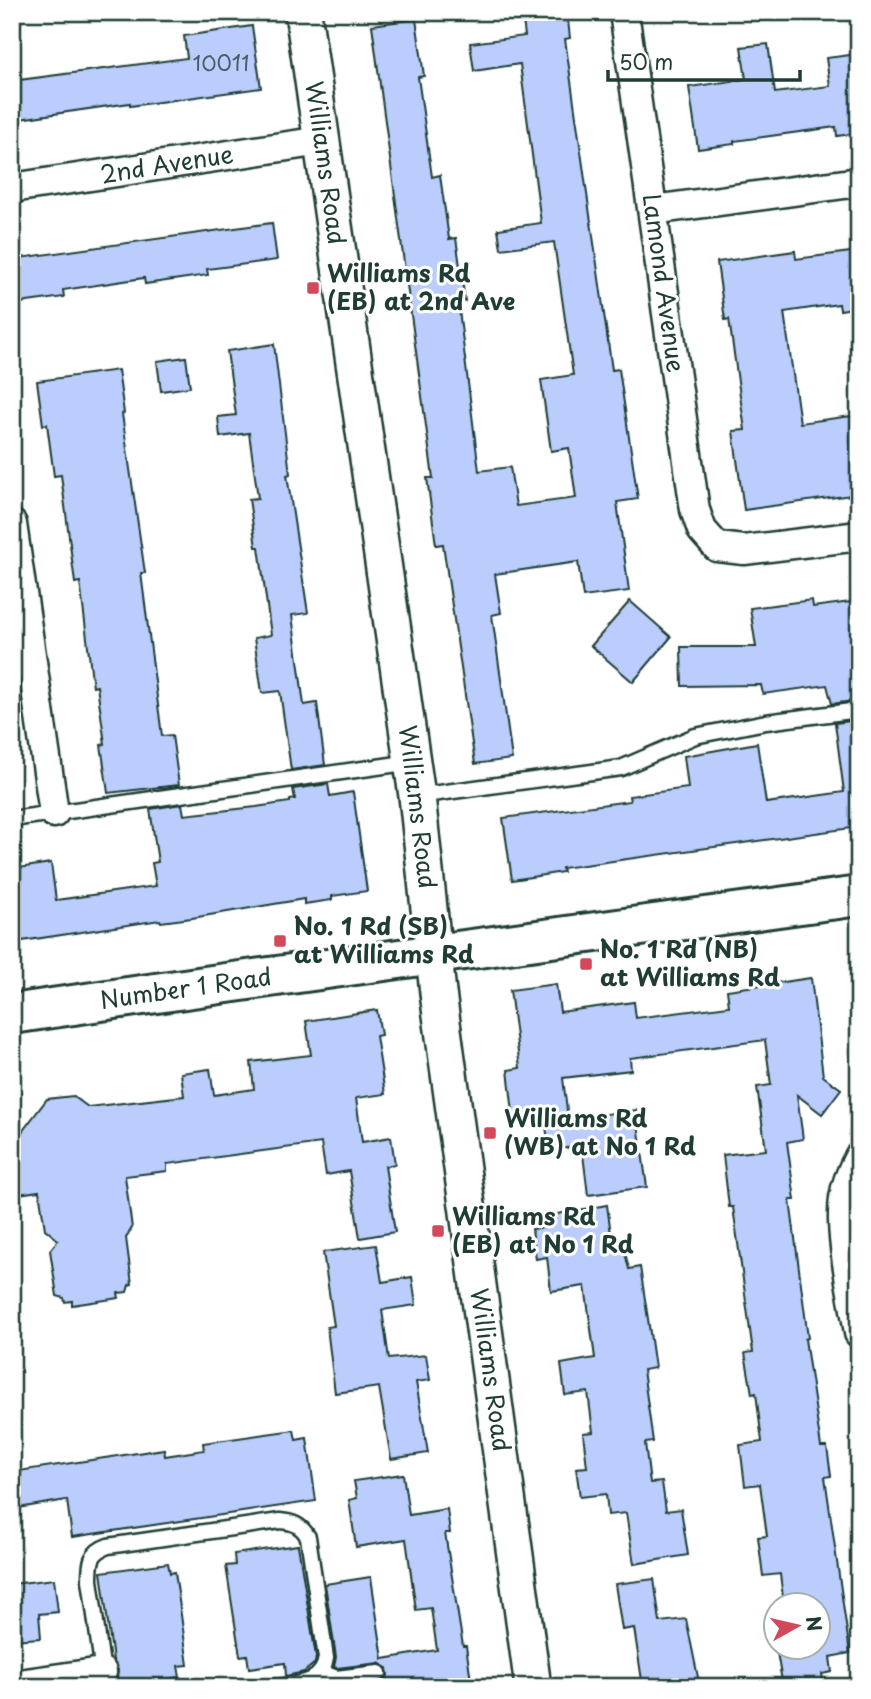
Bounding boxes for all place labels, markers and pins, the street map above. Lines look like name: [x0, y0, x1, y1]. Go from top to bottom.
place label: Williams Rd (EB) at 2nd Ave: [327, 254, 515, 318]
marker: Williams Rd (EB) at 2nd Ave: [305, 280, 321, 296]
place label: No. 1 Rd (SB) at Williams Rd: [294, 907, 474, 971]
place label: No. 1 Rd (NB) at Williams Rd: [600, 930, 780, 994]
marker: No. 1 Rd (SB) at Williams Rd: [272, 933, 288, 949]
marker: No. 1 Rd (NB) at Williams Rd: [578, 956, 594, 972]
place label: Williams Rd (WB) at No 1 Rd: [504, 1099, 696, 1163]
marker: Williams Rd (WB) at No 1 Rd: [482, 1125, 498, 1141]
place label: Williams Rd (EB) at No 1 Rd: [452, 1197, 634, 1261]
marker: Williams Rd (EB) at No 1 Rd: [430, 1223, 446, 1239]

